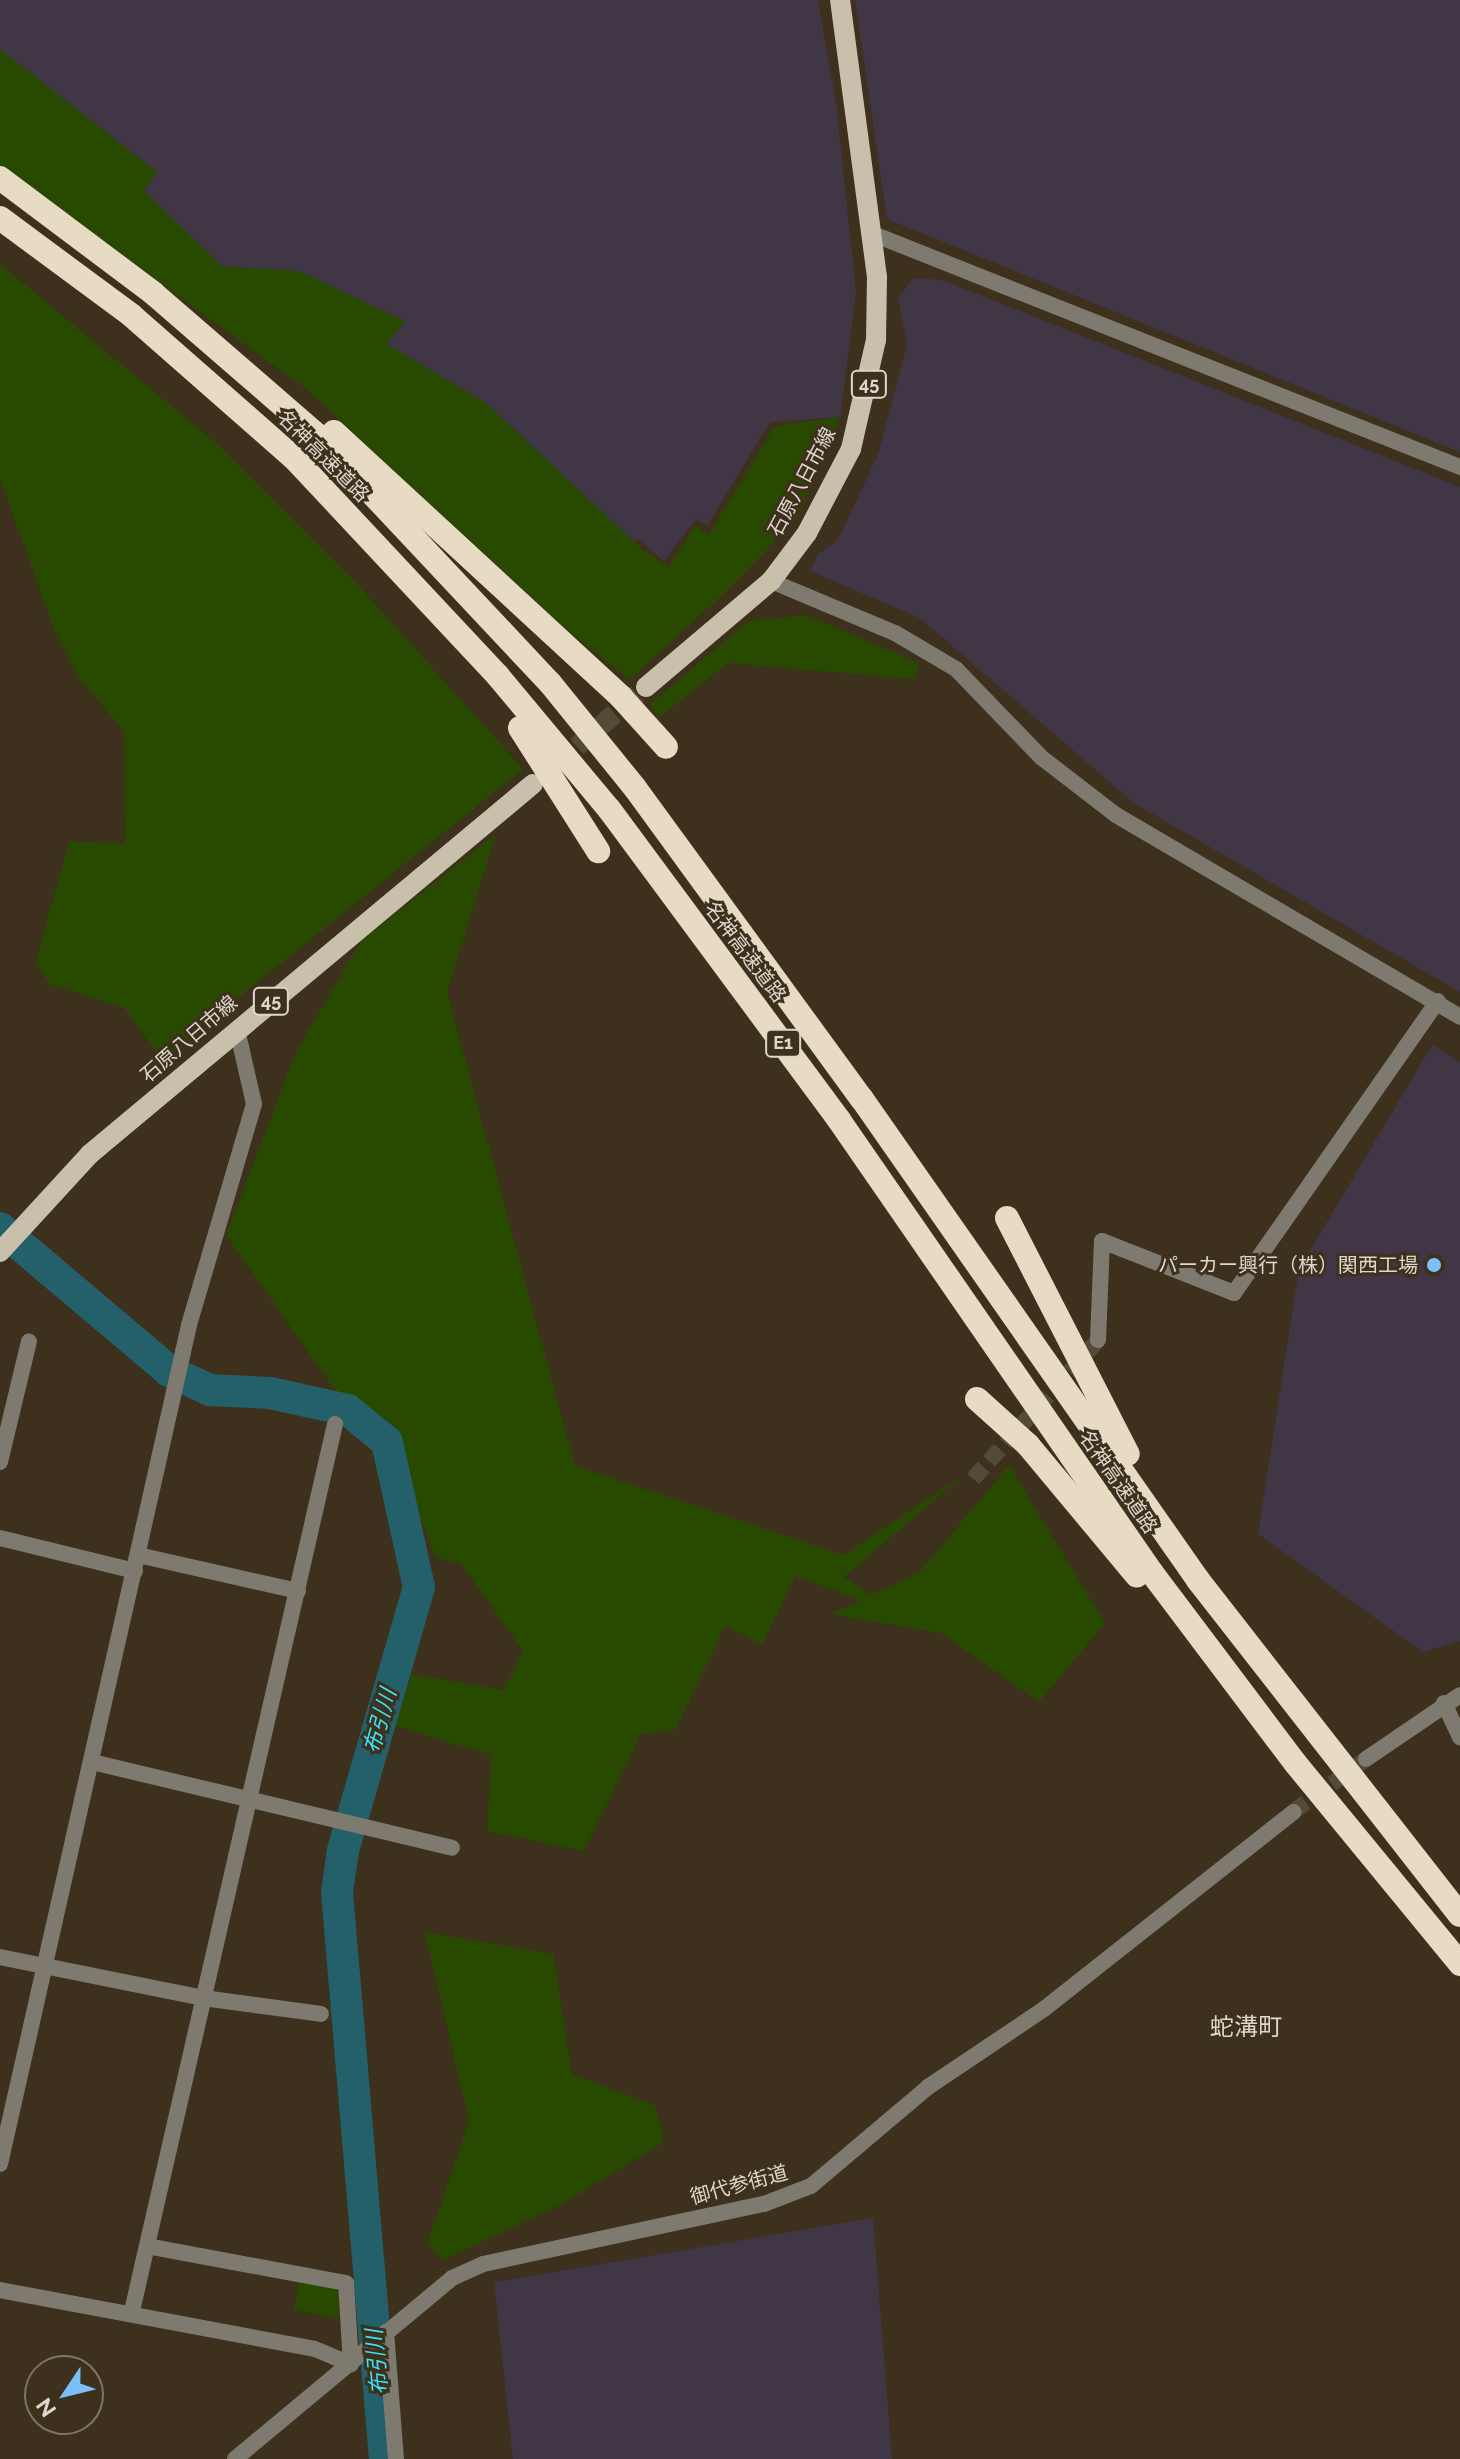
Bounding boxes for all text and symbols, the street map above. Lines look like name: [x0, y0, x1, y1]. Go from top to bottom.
road number: 45: [849, 370, 889, 398]
street label: 名神高速道路: [272, 405, 374, 507]
street label: 石原八日市線: [763, 423, 841, 541]
street label: 名神高速道路: [699, 897, 791, 1007]
road number: 45: [251, 987, 291, 1015]
street label: 石原八日市線: [136, 991, 242, 1087]
road number: E1: [765, 1029, 801, 1057]
place label: パーカー興行（株）関西工場: [1158, 1253, 1418, 1277]
marker: パーカー興行（株）関西工場: [1425, 1256, 1443, 1274]
street label: 名神高速道路: [1074, 1426, 1162, 1538]
water label: 布引川: [358, 1686, 402, 1756]
district label: 蛇溝町: [1210, 2013, 1282, 2041]
street label: 御代参街道: [688, 2160, 790, 2210]
water label: 布引川: [361, 2328, 393, 2396]
north arrow: [24, 2355, 104, 2435]
text: N: [31, 2393, 61, 2422]

